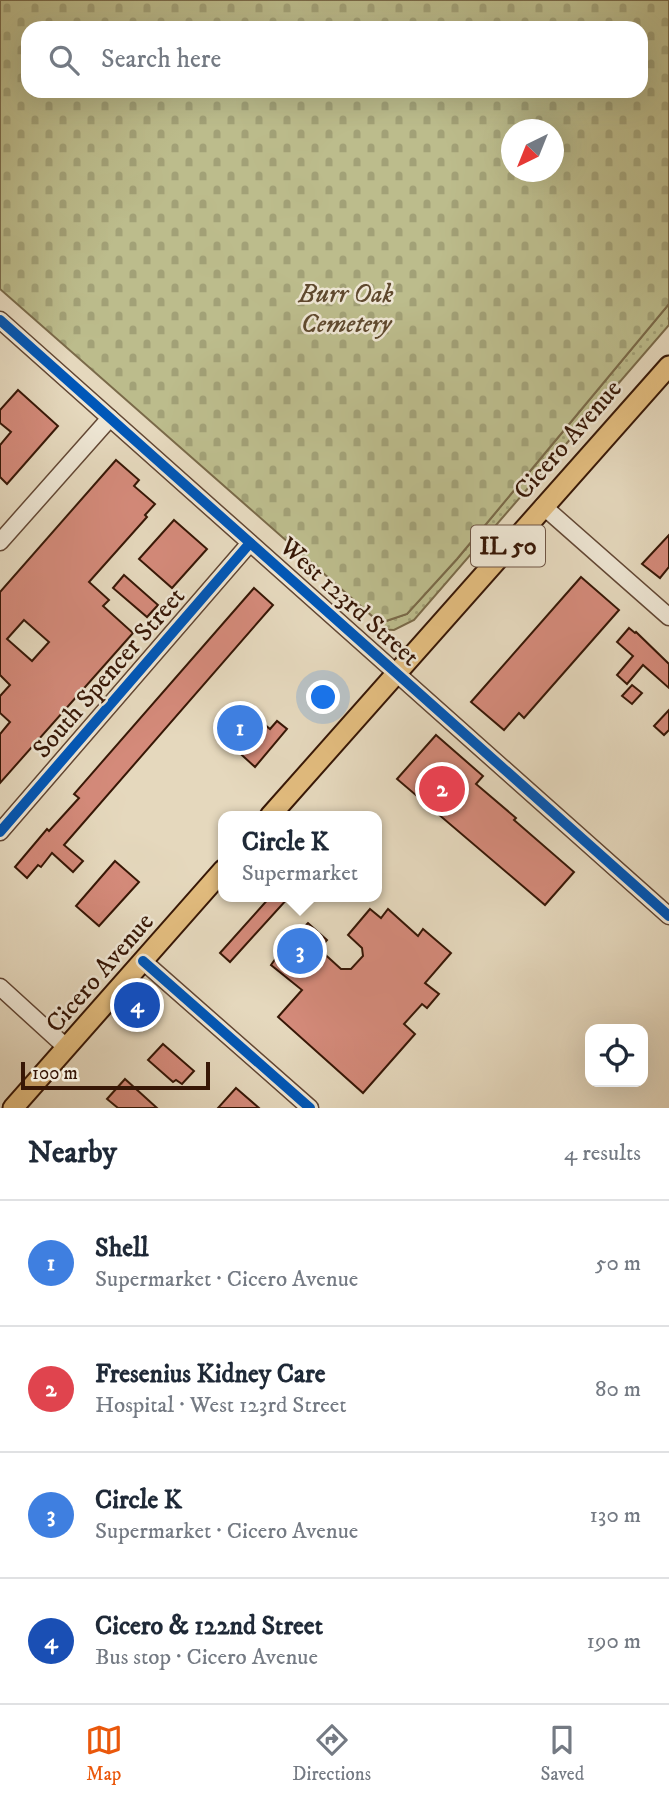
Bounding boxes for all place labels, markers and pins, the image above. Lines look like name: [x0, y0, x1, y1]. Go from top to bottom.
pin: 1: [217, 702, 263, 754]
pin: 2: [419, 763, 465, 815]
pin: 3: [277, 925, 323, 977]
pin: 4: [114, 979, 160, 1031]

